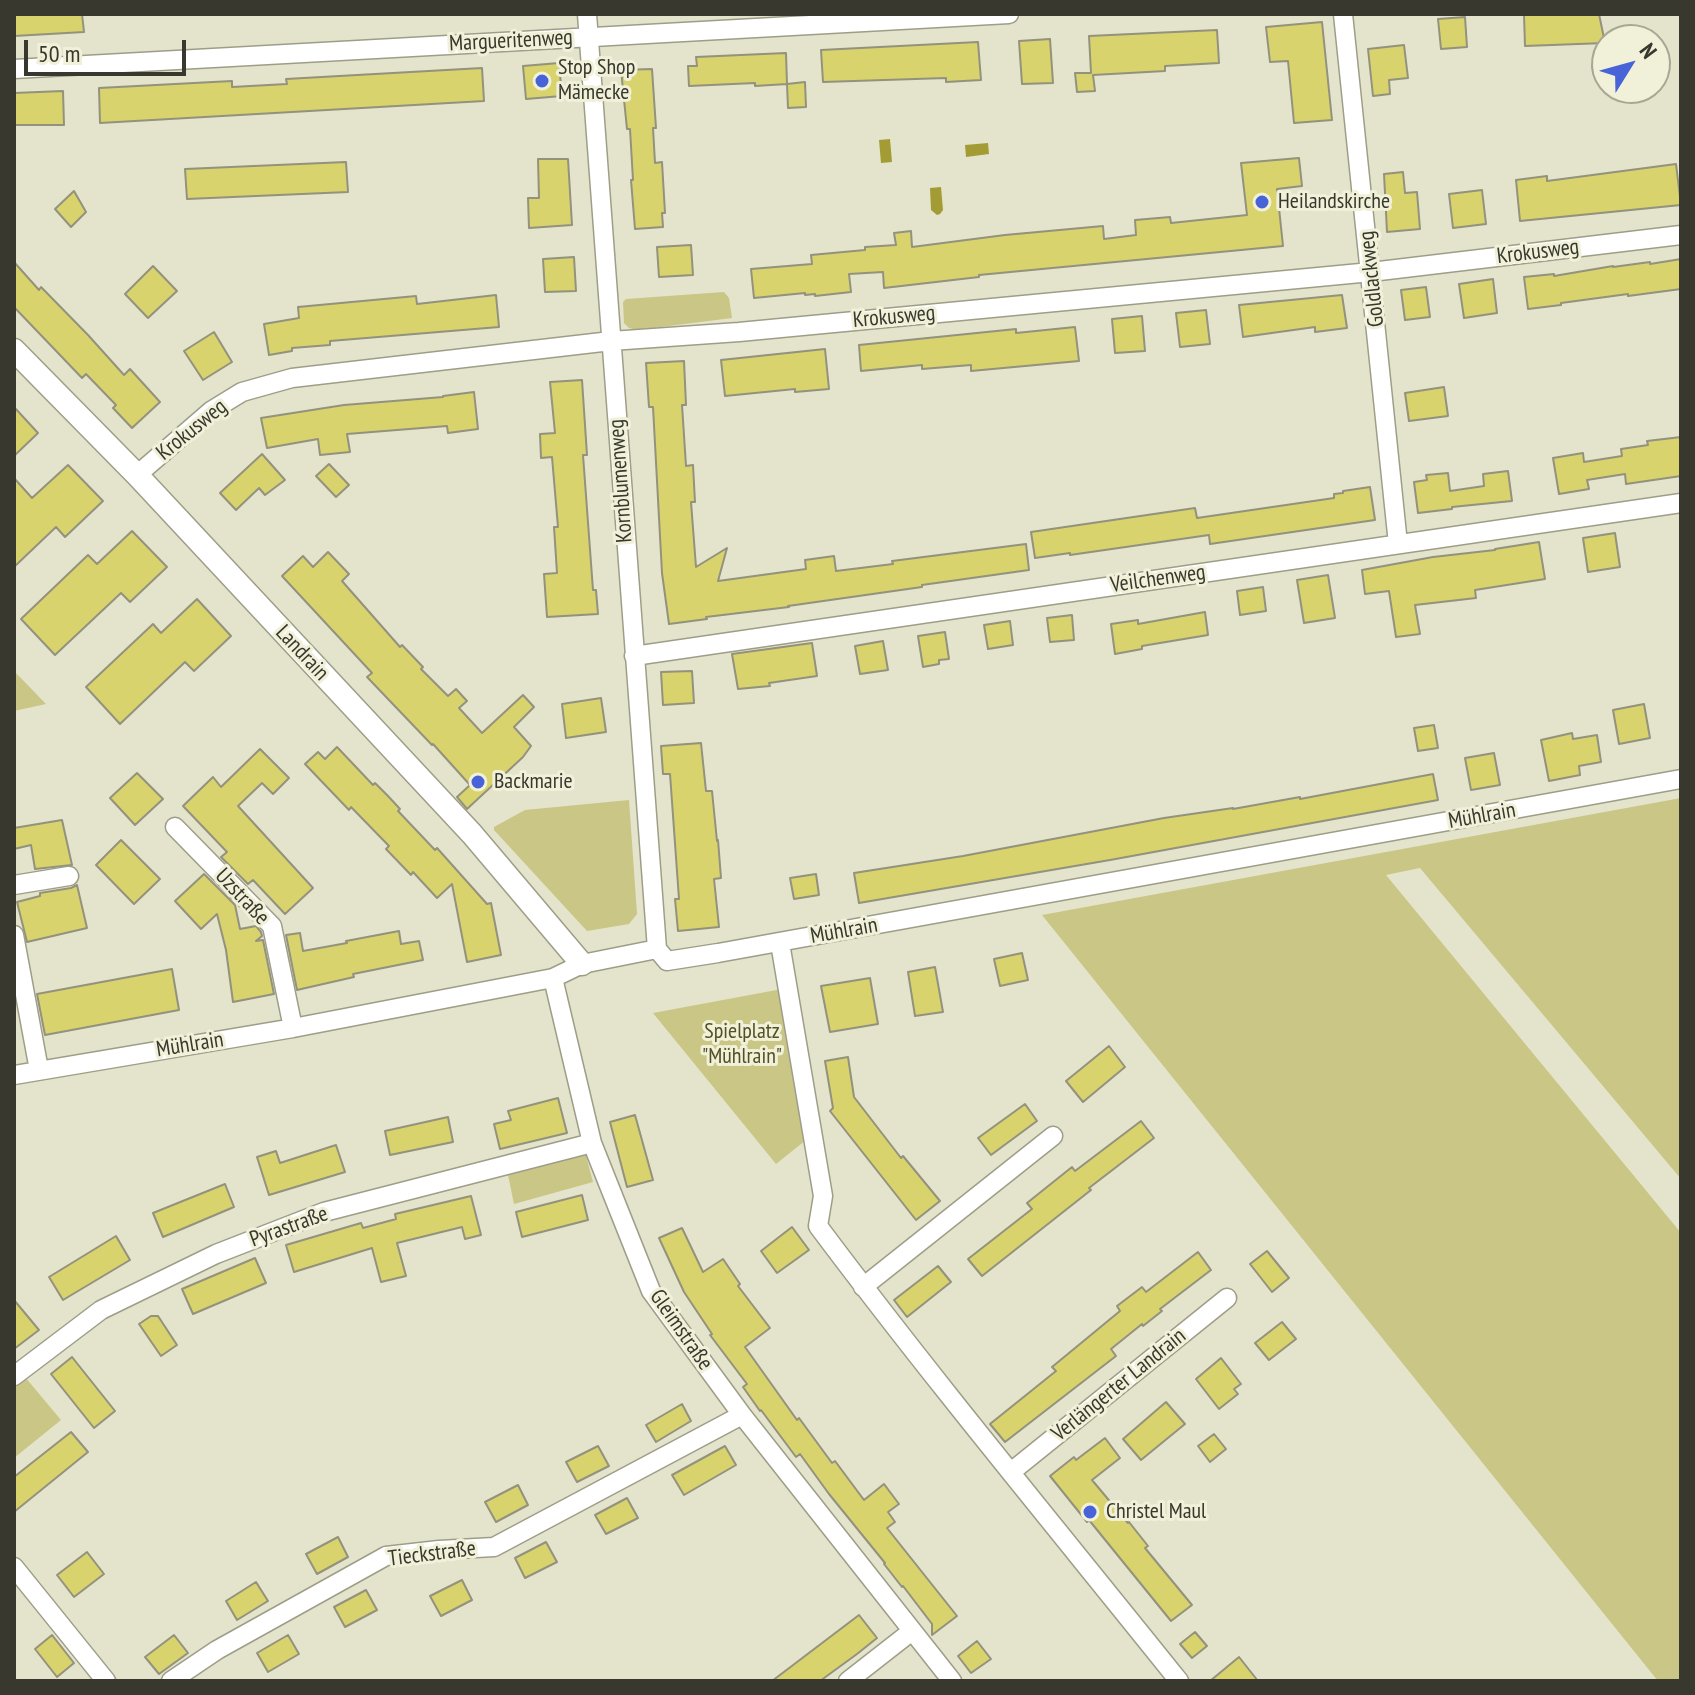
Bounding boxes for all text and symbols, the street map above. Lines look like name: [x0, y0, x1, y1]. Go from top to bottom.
scale bar: [28, 24, 190, 74]
north arrow: [1591, 24, 1671, 104]
street label: Margueritenweg: [449, 25, 573, 57]
text: 50 m: [38, 38, 80, 69]
text: N: [1634, 38, 1663, 64]
place label: Stop Shop Mämecke: [558, 55, 635, 106]
marker: Stop Shop Mämecke: [533, 72, 551, 90]
place label: Heilandskirche: [1278, 189, 1390, 215]
marker: Heilandskirche: [1253, 193, 1271, 211]
street label: Goldlackweg: [1354, 230, 1390, 328]
street label: Krokusweg: [1495, 234, 1581, 270]
street label: Krokusweg: [852, 300, 936, 334]
street label: Krokusweg: [152, 394, 232, 466]
street label: Kornblumenweg: [604, 418, 638, 544]
street label: Veilchenweg: [1109, 559, 1207, 599]
street label: Landrain: [270, 620, 334, 686]
place label: Backmarie: [494, 769, 573, 795]
marker: Backmarie: [469, 773, 487, 791]
street label: Mühlrain: [1446, 797, 1518, 835]
street label: Uzstraße: [209, 863, 275, 931]
street label: Mühlrain: [808, 912, 880, 950]
park label: Spielplatz "Mühlrain": [702, 1019, 782, 1070]
street label: Mühlrain: [155, 1027, 225, 1063]
street label: Pyrastraße: [246, 1201, 332, 1253]
street label: Gleimstraße: [644, 1285, 718, 1375]
street label: Verlängerter Landrain: [1047, 1323, 1191, 1447]
place label: Christel Maul: [1106, 1499, 1206, 1525]
marker: Christel Maul: [1081, 1503, 1099, 1521]
street label: Tieckstraße: [387, 1536, 477, 1572]

